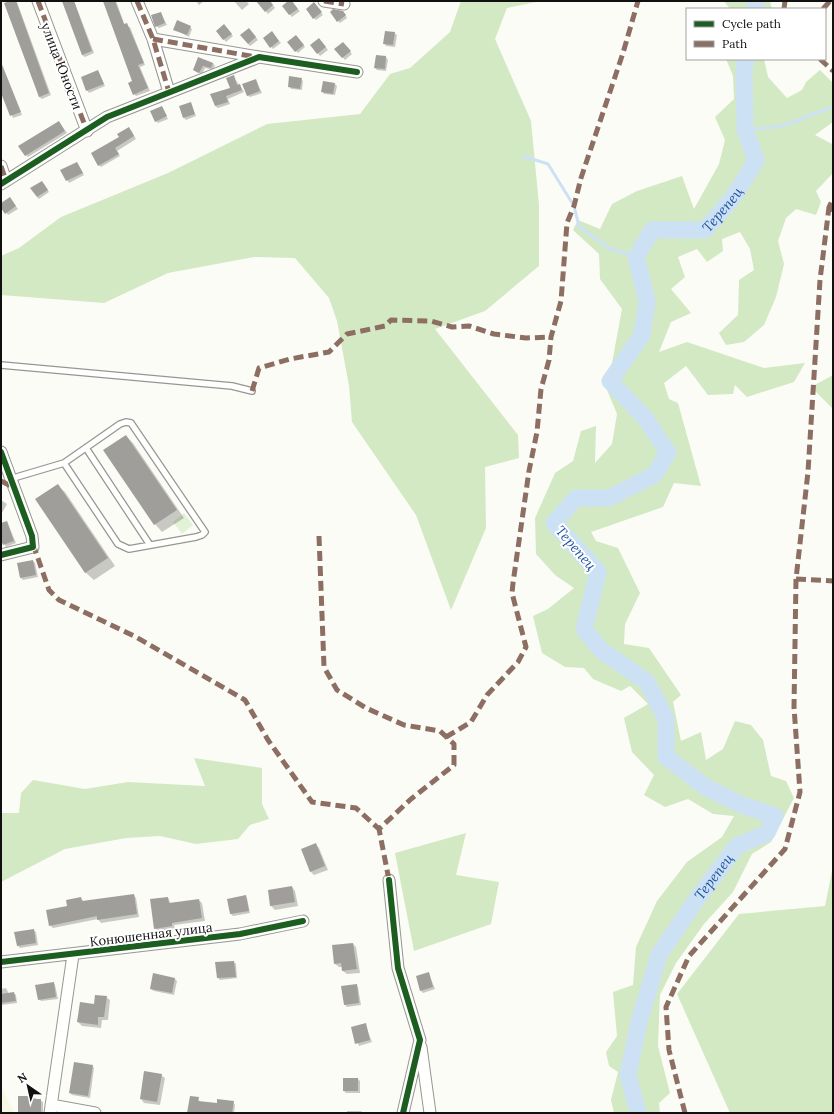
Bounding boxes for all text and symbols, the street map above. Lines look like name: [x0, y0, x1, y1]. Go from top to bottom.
legend: [686, 8, 826, 60]
text: Cycle path: [722, 16, 781, 31]
street label: улица Юности: [37, 20, 86, 112]
text: Path: [722, 36, 747, 51]
water label: Терепец: [698, 184, 747, 236]
water label: Терепец: [552, 522, 601, 574]
water label: Терепец: [690, 850, 737, 903]
street label: Конюшенная улица: [89, 918, 214, 950]
north arrow: [8, 1066, 48, 1106]
text: N: [15, 1069, 30, 1086]

